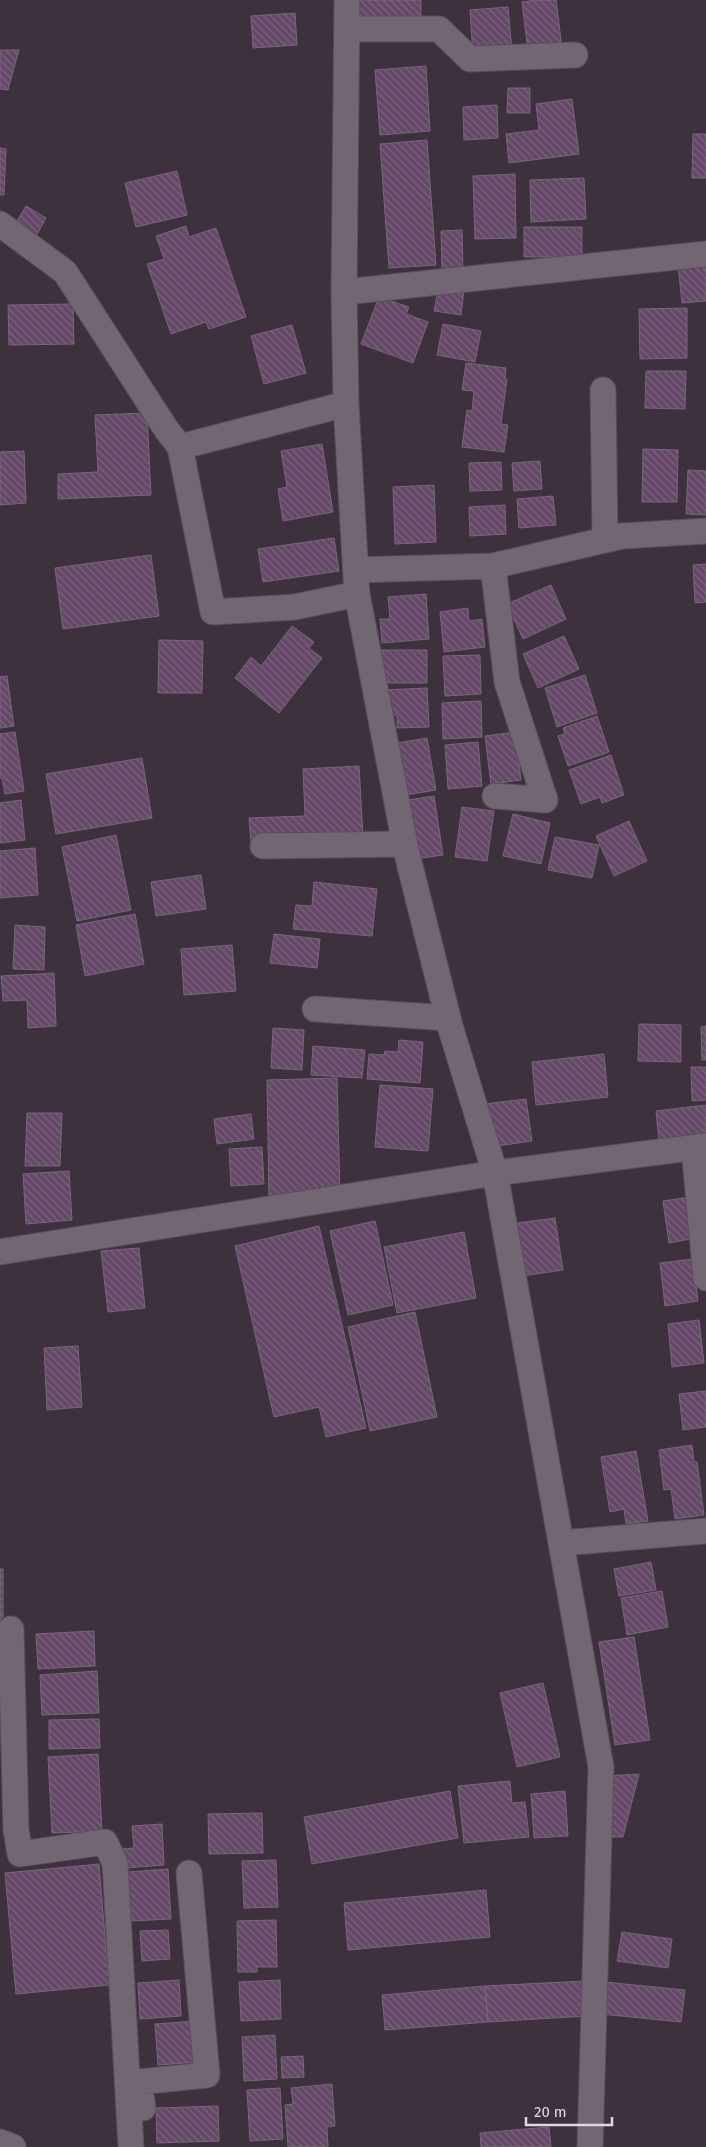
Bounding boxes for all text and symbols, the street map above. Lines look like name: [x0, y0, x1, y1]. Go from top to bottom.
scale bar: [526, 2094, 612, 2126]
text: 20 m: [534, 2103, 567, 2121]

